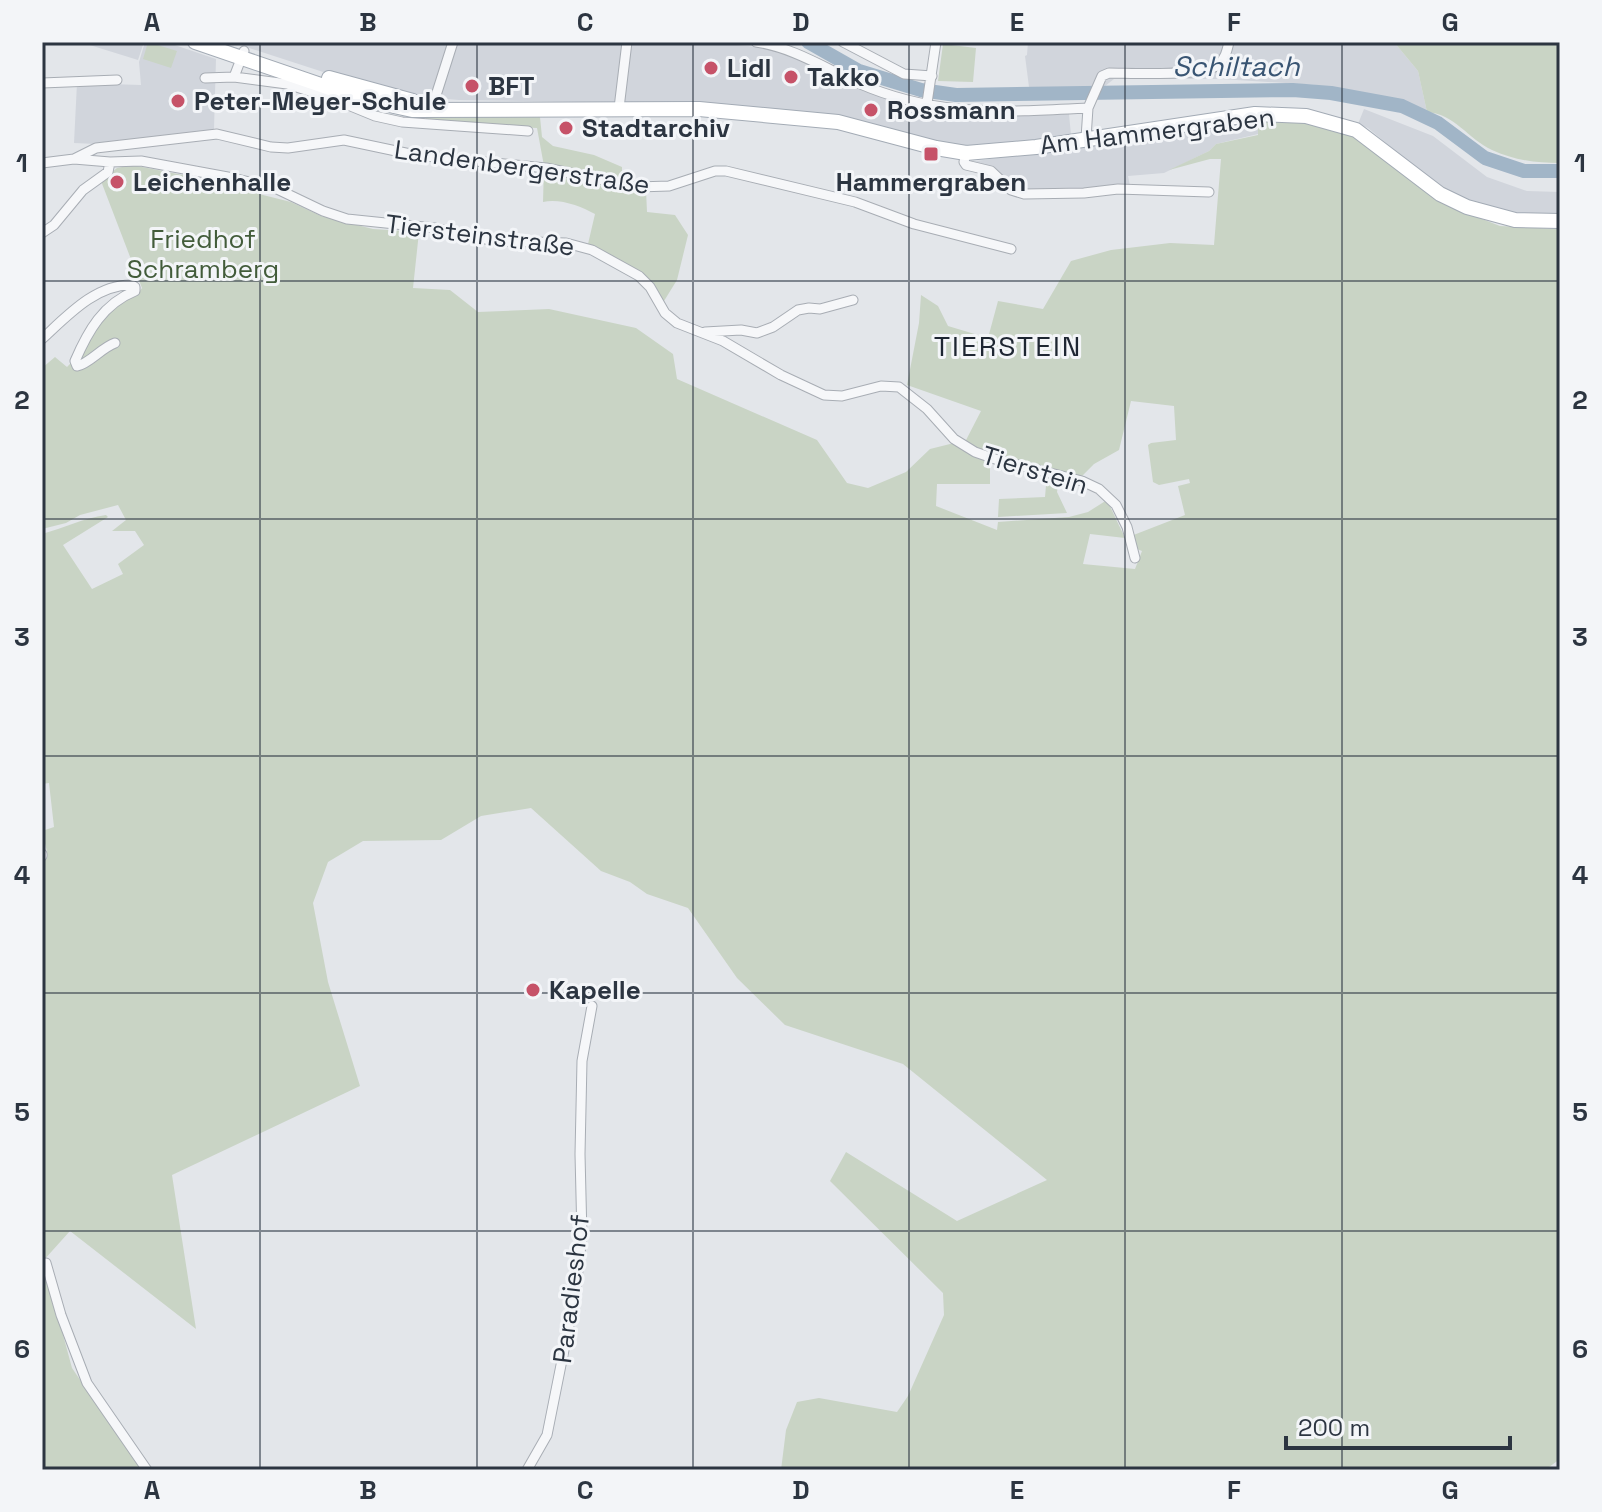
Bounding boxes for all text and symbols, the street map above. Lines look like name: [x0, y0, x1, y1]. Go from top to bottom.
text: A: [144, 5, 161, 39]
text: B: [359, 5, 377, 39]
text: C: [577, 5, 593, 39]
text: D: [792, 5, 810, 39]
text: E: [1010, 5, 1024, 39]
text: F: [1227, 5, 1241, 39]
text: G: [1441, 5, 1459, 39]
water label: Schiltach: [1172, 48, 1300, 84]
place label: Lidl: [727, 51, 772, 85]
marker: Lidl: [702, 59, 720, 77]
place label: Takko: [807, 60, 880, 94]
marker: Takko: [782, 68, 800, 86]
place label: BFT: [488, 69, 534, 103]
marker: BFT: [463, 77, 481, 95]
place label: Peter-Meyer-Schule: [194, 84, 447, 118]
marker: Peter-Meyer-Schule: [169, 92, 187, 110]
place label: Rossmann: [887, 93, 1016, 127]
street label: Am Hammergraben: [1038, 100, 1276, 162]
marker: Rossmann: [862, 101, 880, 119]
place label: Stadtarchiv: [582, 111, 730, 145]
marker: Stadtarchiv: [557, 119, 575, 137]
street label: Landenbergerstraße: [392, 132, 652, 202]
marker: Hammergraben: [922, 145, 940, 163]
text: 1: [16, 146, 28, 180]
text: 1: [1574, 146, 1586, 180]
place label: Leichenhalle: [133, 165, 291, 199]
place label: Hammergraben: [836, 165, 1026, 199]
marker: Leichenhalle: [108, 173, 126, 191]
street label: Tiersteinstraße: [383, 207, 577, 263]
park label: Friedhof Schramberg: [127, 222, 279, 286]
district label: TIERSTEIN: [934, 328, 1082, 364]
text: 2: [14, 383, 30, 417]
text: 2: [1572, 383, 1588, 417]
street label: Tierstein: [978, 438, 1092, 502]
text: 3: [14, 620, 30, 654]
text: 3: [1572, 620, 1588, 654]
text: 4: [14, 858, 30, 892]
text: 4: [1572, 858, 1588, 892]
place label: Kapelle: [549, 973, 641, 1007]
marker: Kapelle: [524, 981, 542, 999]
text: 5: [14, 1095, 30, 1129]
text: 5: [1572, 1095, 1588, 1129]
street label: Paradieshof: [545, 1213, 597, 1365]
text: 6: [14, 1332, 30, 1366]
text: 6: [1572, 1332, 1588, 1366]
scale bar: [1286, 1400, 1510, 1450]
text: 200 m: [1298, 1412, 1370, 1443]
text: A: [144, 1473, 161, 1507]
text: B: [359, 1473, 377, 1507]
text: C: [577, 1473, 593, 1507]
text: D: [792, 1473, 810, 1507]
text: E: [1010, 1473, 1024, 1507]
text: F: [1227, 1473, 1241, 1507]
text: G: [1441, 1473, 1459, 1507]

